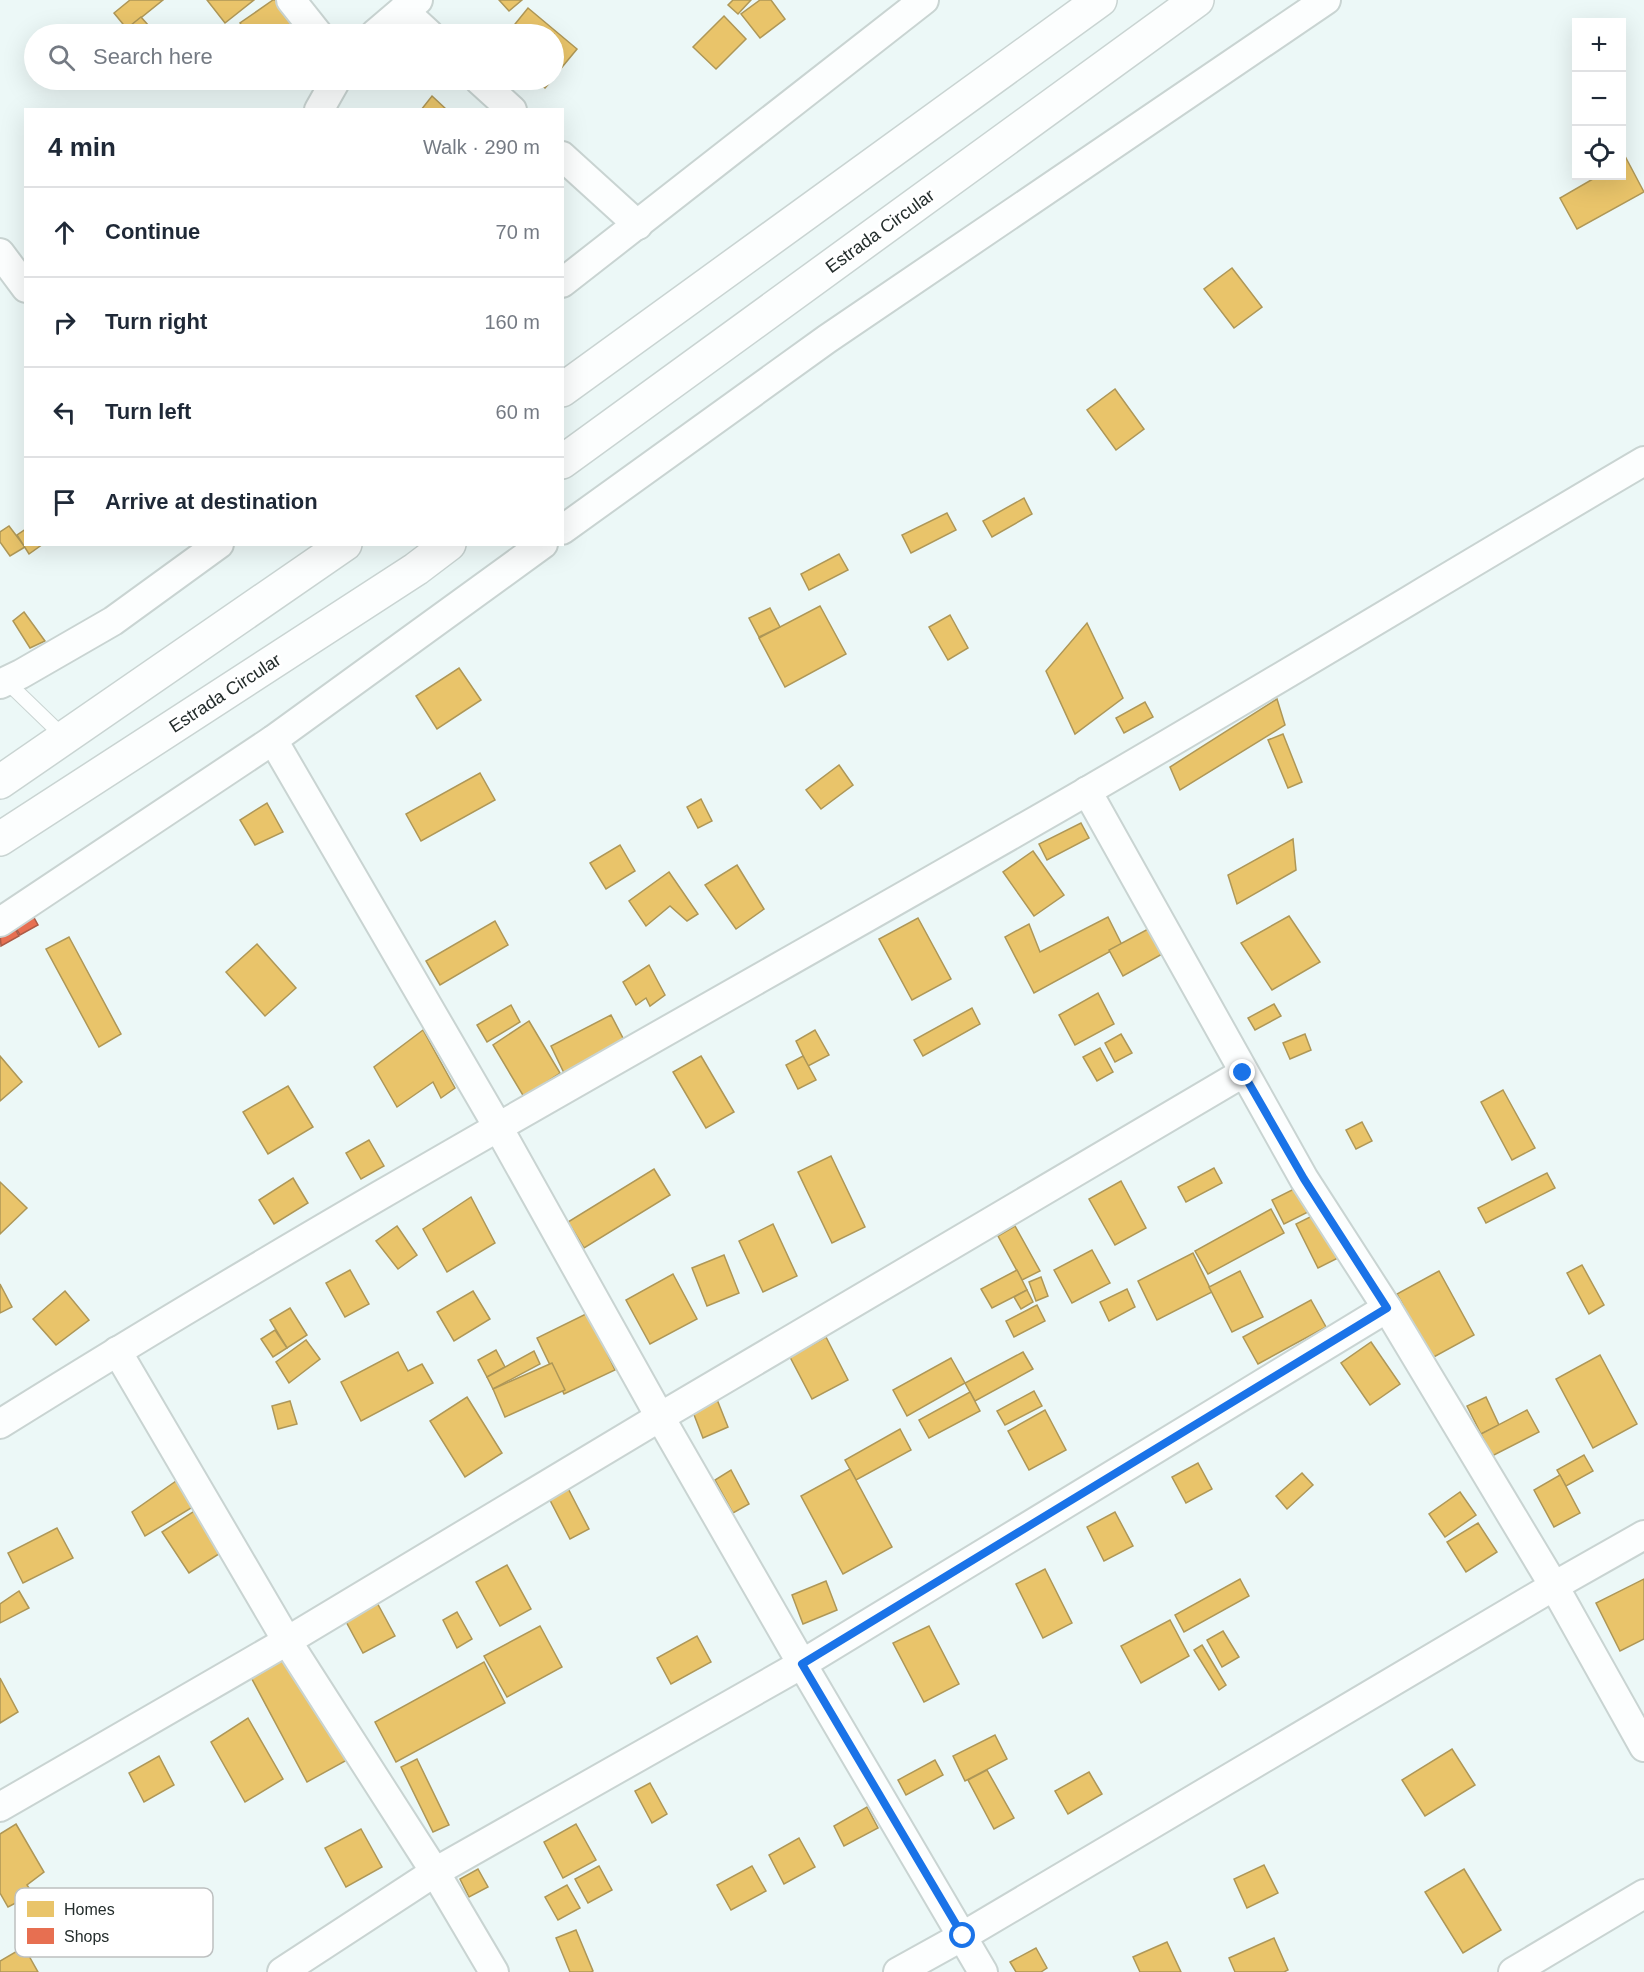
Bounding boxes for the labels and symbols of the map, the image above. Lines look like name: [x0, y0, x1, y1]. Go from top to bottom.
street label: Estrada Circular: [822, 185, 938, 277]
street label: Estrada Circular: [165, 649, 285, 737]
route end: [1229, 1059, 1255, 1085]
legend: [15, 1888, 213, 1957]
text: Homes: [64, 1901, 115, 1918]
route start: [949, 1922, 975, 1948]
text: Shops: [64, 1928, 109, 1945]

